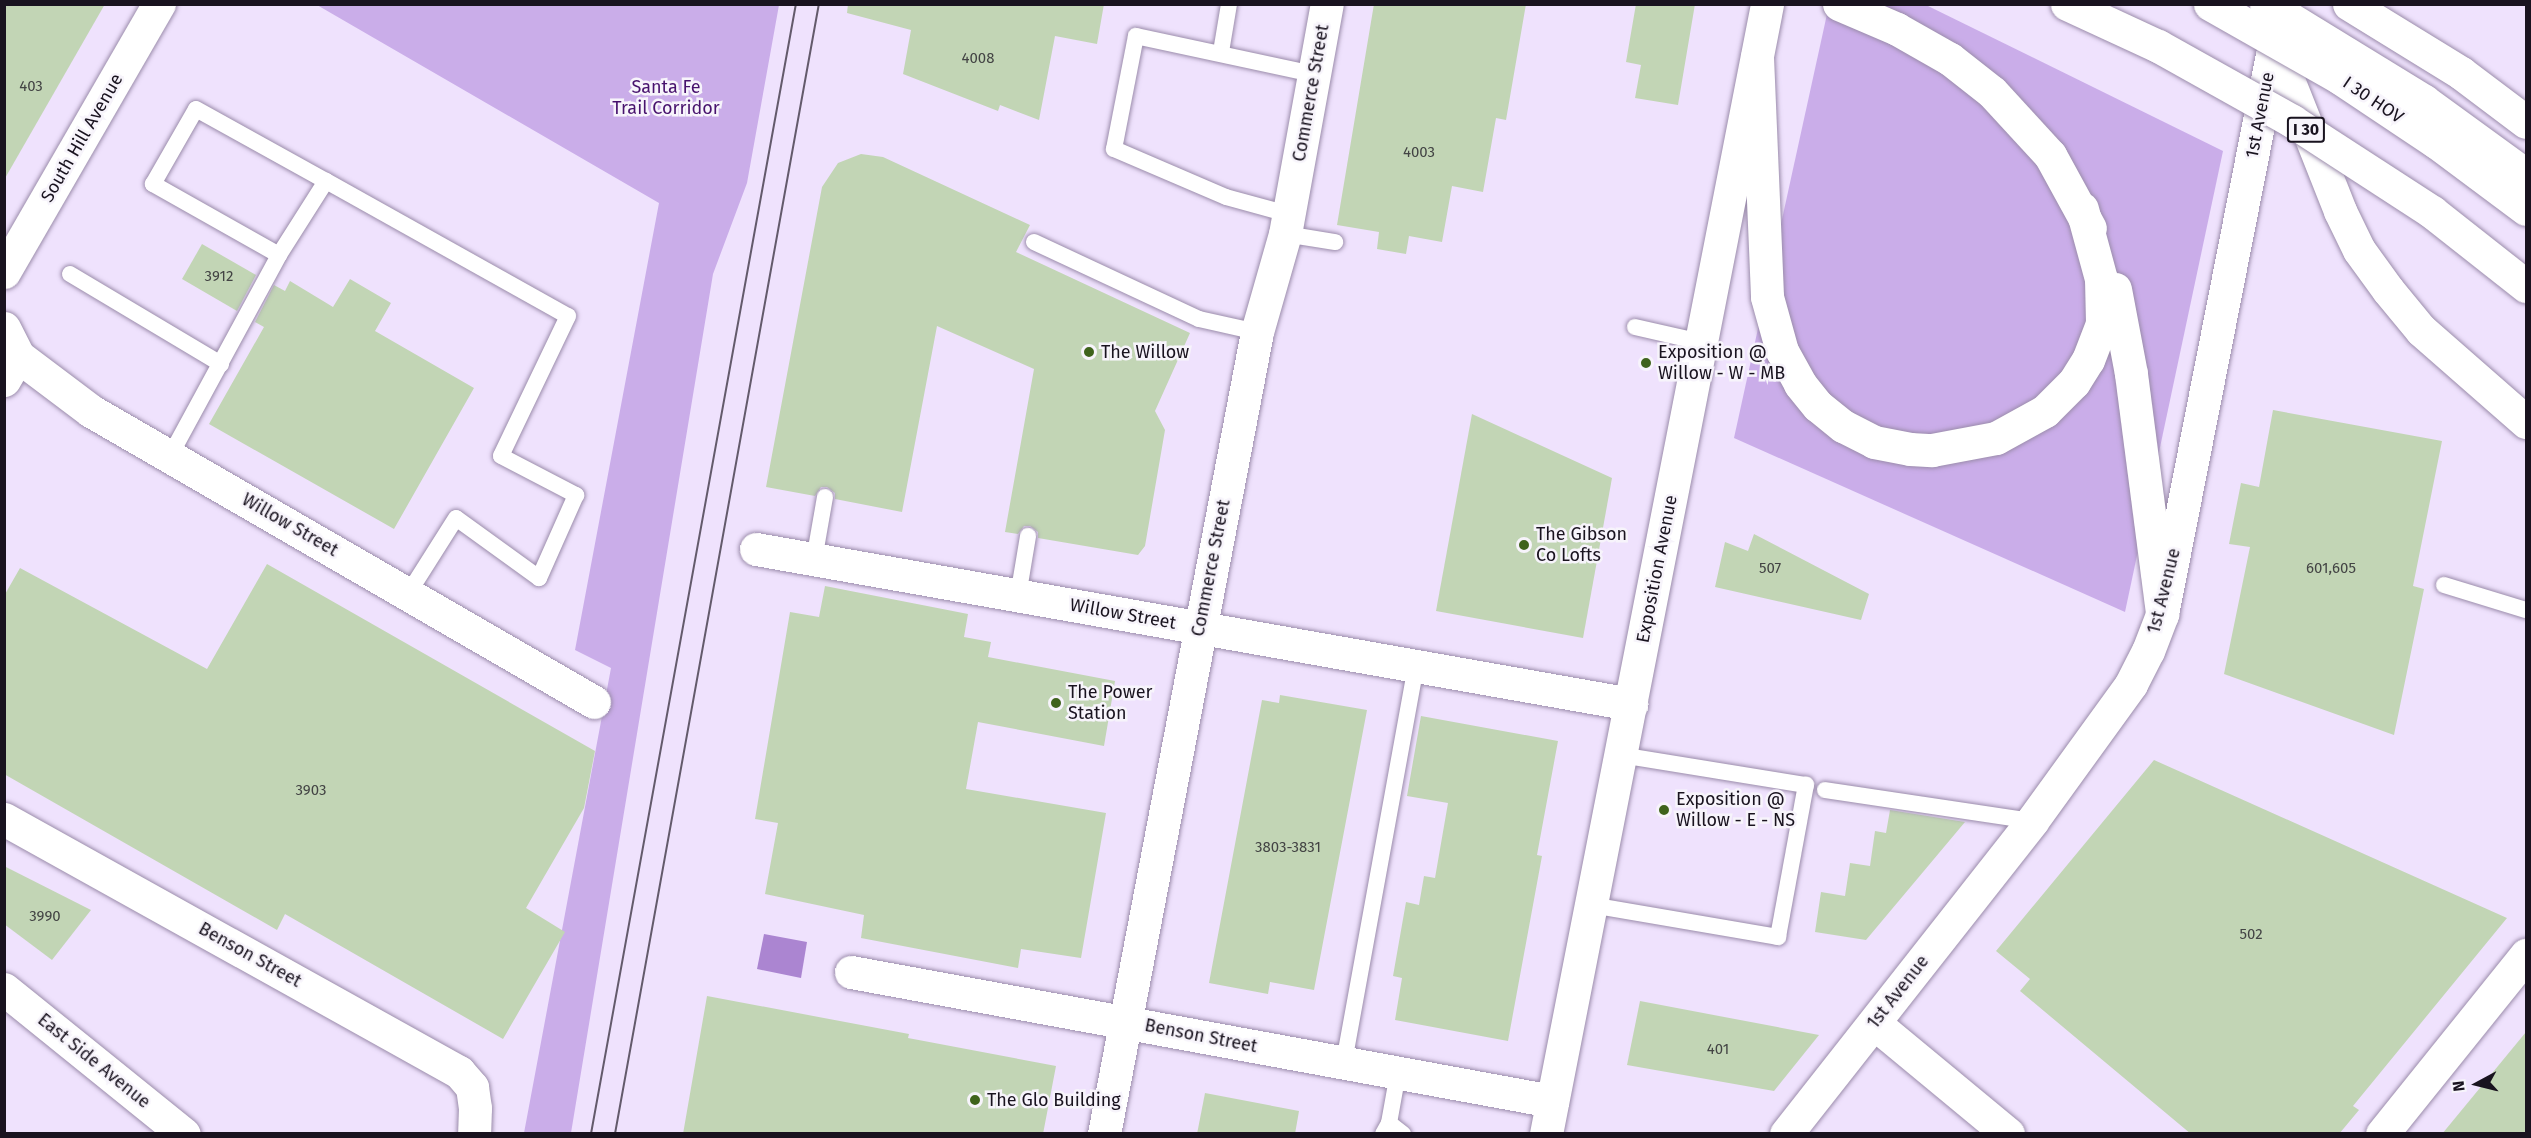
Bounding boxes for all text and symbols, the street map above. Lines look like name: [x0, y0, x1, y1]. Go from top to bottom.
street label: Commerce Street: [1288, 23, 1334, 163]
house number: 4008: [962, 50, 994, 68]
street label: South Hill Avenue: [36, 70, 128, 206]
street label: 1st Avenue: [2241, 70, 2279, 160]
street label: I 30 HOV: [2339, 72, 2407, 128]
park label: Santa Fe Trail Corridor: [612, 77, 720, 119]
house number: 403: [19, 78, 43, 96]
road number: I 30: [2286, 117, 2326, 143]
house number: 4003: [1403, 144, 1435, 162]
house number: 3912: [205, 268, 233, 286]
place label: The Willow: [1101, 341, 1189, 363]
place label: Exposition @ Willow - W - MB: [1658, 342, 1785, 385]
marker: The Willow: [1082, 345, 1096, 359]
marker: Exposition @ Willow - W - MB: [1639, 356, 1653, 370]
street label: Willow Street: [238, 489, 342, 561]
street label: Exposition Avenue: [1632, 493, 1682, 645]
street label: Commerce Street: [1187, 498, 1235, 638]
place label: The Gibson Co Lofts: [1536, 524, 1627, 566]
marker: The Gibson Co Lofts: [1517, 538, 1531, 552]
street label: 1st Avenue: [2143, 546, 2185, 636]
house number: 507: [1759, 560, 1781, 578]
house number: 601,605: [2306, 560, 2356, 578]
street label: Willow Street: [1068, 594, 1178, 634]
place label: The Power Station: [1068, 682, 1153, 724]
marker: The Power Station: [1049, 696, 1063, 710]
house number: 3903: [296, 782, 326, 800]
place label: Exposition @ Willow - E - NS: [1676, 789, 1795, 832]
marker: Exposition @ Willow - E - NS: [1657, 803, 1671, 817]
house number: 3803-3831: [1255, 839, 1321, 857]
house number: 3990: [29, 908, 61, 926]
street label: Benson Street: [195, 918, 305, 992]
house number: 502: [2239, 926, 2263, 944]
street label: 1st Avenue: [1863, 951, 1933, 1033]
street label: East Side Avenue: [33, 1009, 155, 1113]
street label: Benson Street: [1143, 1014, 1259, 1058]
house number: 401: [1707, 1041, 1729, 1059]
north arrow: [2447, 1054, 2507, 1114]
text: N: [2449, 1080, 2469, 1093]
place label: The Glo Building: [987, 1089, 1121, 1111]
marker: The Glo Building: [968, 1093, 982, 1107]

